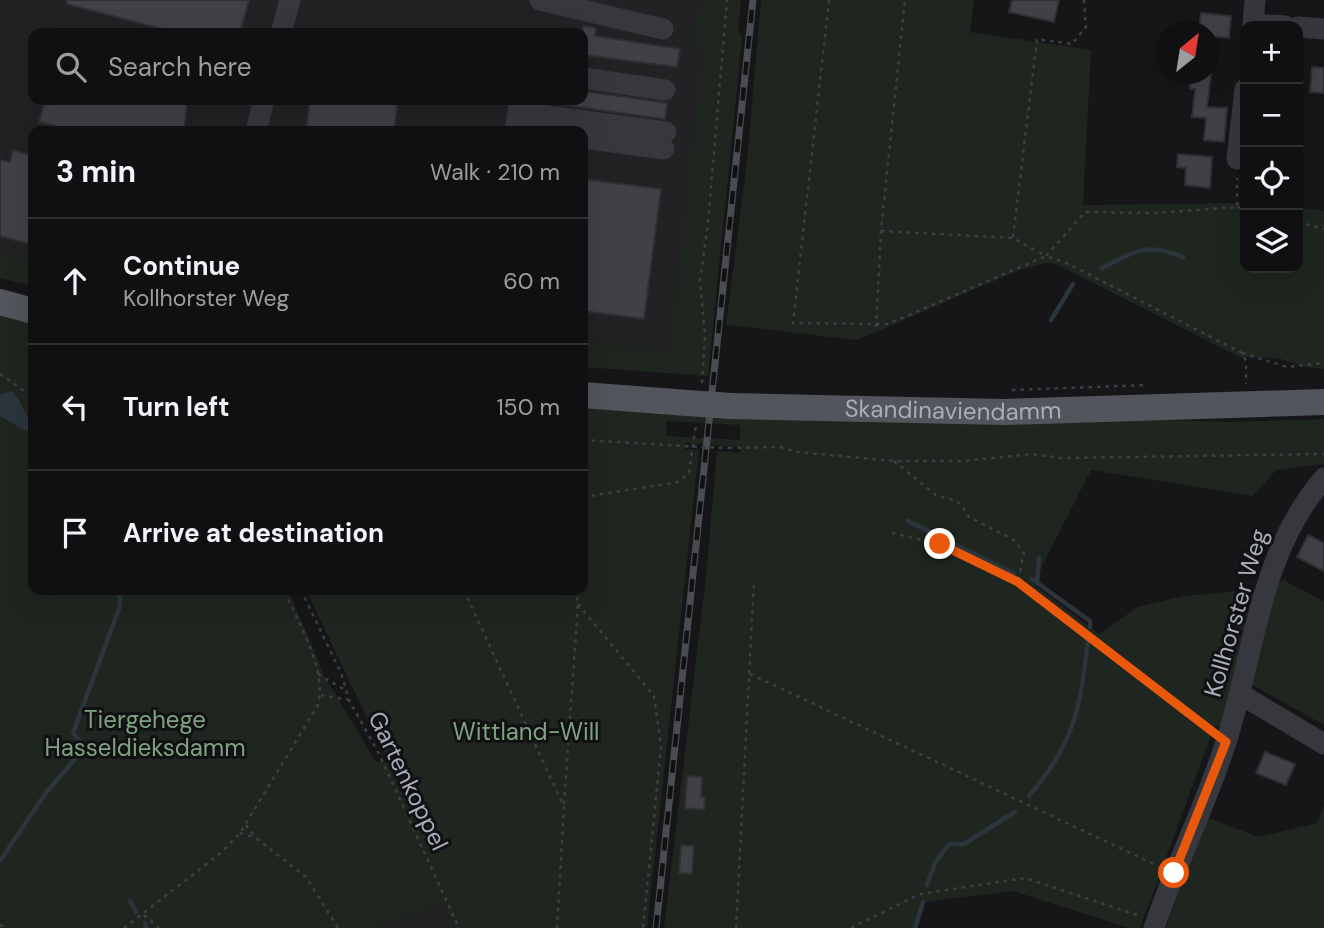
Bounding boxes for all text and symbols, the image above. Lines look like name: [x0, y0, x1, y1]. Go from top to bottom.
north arrow: [1156, 21, 1219, 84]
map controls: [1240, 21, 1303, 273]
button: +: [1240, 21, 1303, 84]
search box: [28, 28, 588, 105]
icon: search: [52, 48, 90, 86]
text: Search here: [108, 50, 251, 84]
button: −: [1240, 84, 1303, 147]
button: locate: [1240, 147, 1303, 210]
text: 3 min: [56, 152, 136, 191]
text: Walk · 210 m: [430, 157, 560, 187]
button: layers: [1240, 210, 1303, 273]
text: Continue: [123, 249, 240, 283]
icon: ahead: [56, 262, 94, 300]
text: 60 m: [503, 266, 560, 296]
text: Kollhorster Weg: [123, 283, 289, 313]
icon: left: [56, 388, 94, 426]
text: Turn left: [123, 390, 230, 424]
text: 150 m: [496, 392, 560, 422]
street label: Skandinaviendamm: [844, 393, 1062, 427]
icon: arrive: [56, 514, 94, 552]
text: Arrive at destination: [123, 516, 384, 550]
street label: Kollhorster Weg: [1197, 525, 1274, 701]
route end: [924, 528, 955, 559]
park label: Tiergehege Hasseldieksdamm: [44, 704, 246, 763]
street label: Gartenkoppel: [361, 706, 456, 855]
park label: Wittland-Will: [453, 716, 599, 747]
route start: [1158, 857, 1189, 888]

